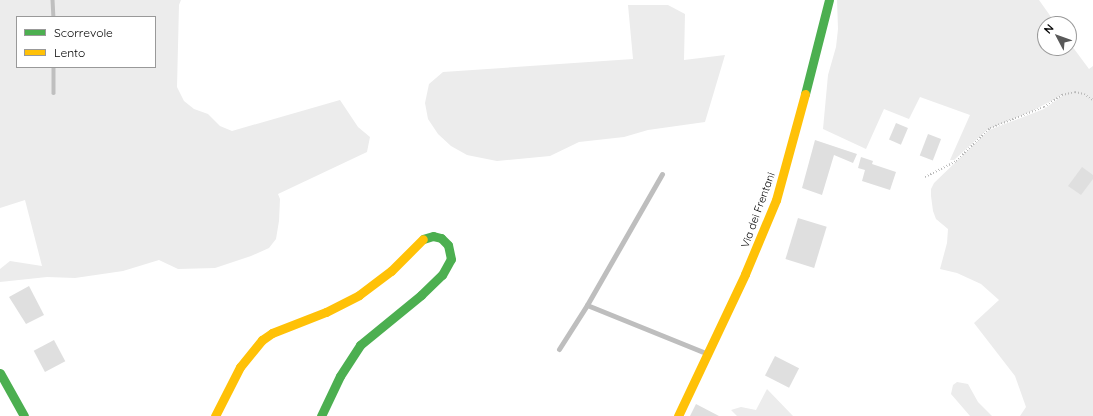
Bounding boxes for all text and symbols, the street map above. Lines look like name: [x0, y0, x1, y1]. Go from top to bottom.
legend: [16, 16, 156, 68]
north arrow: [1037, 16, 1077, 56]
text: N: [1041, 21, 1057, 36]
text: Scorrevole: [54, 25, 113, 40]
text: Lento: [54, 45, 85, 60]
street label: Via dei Frentani: [738, 170, 778, 250]

